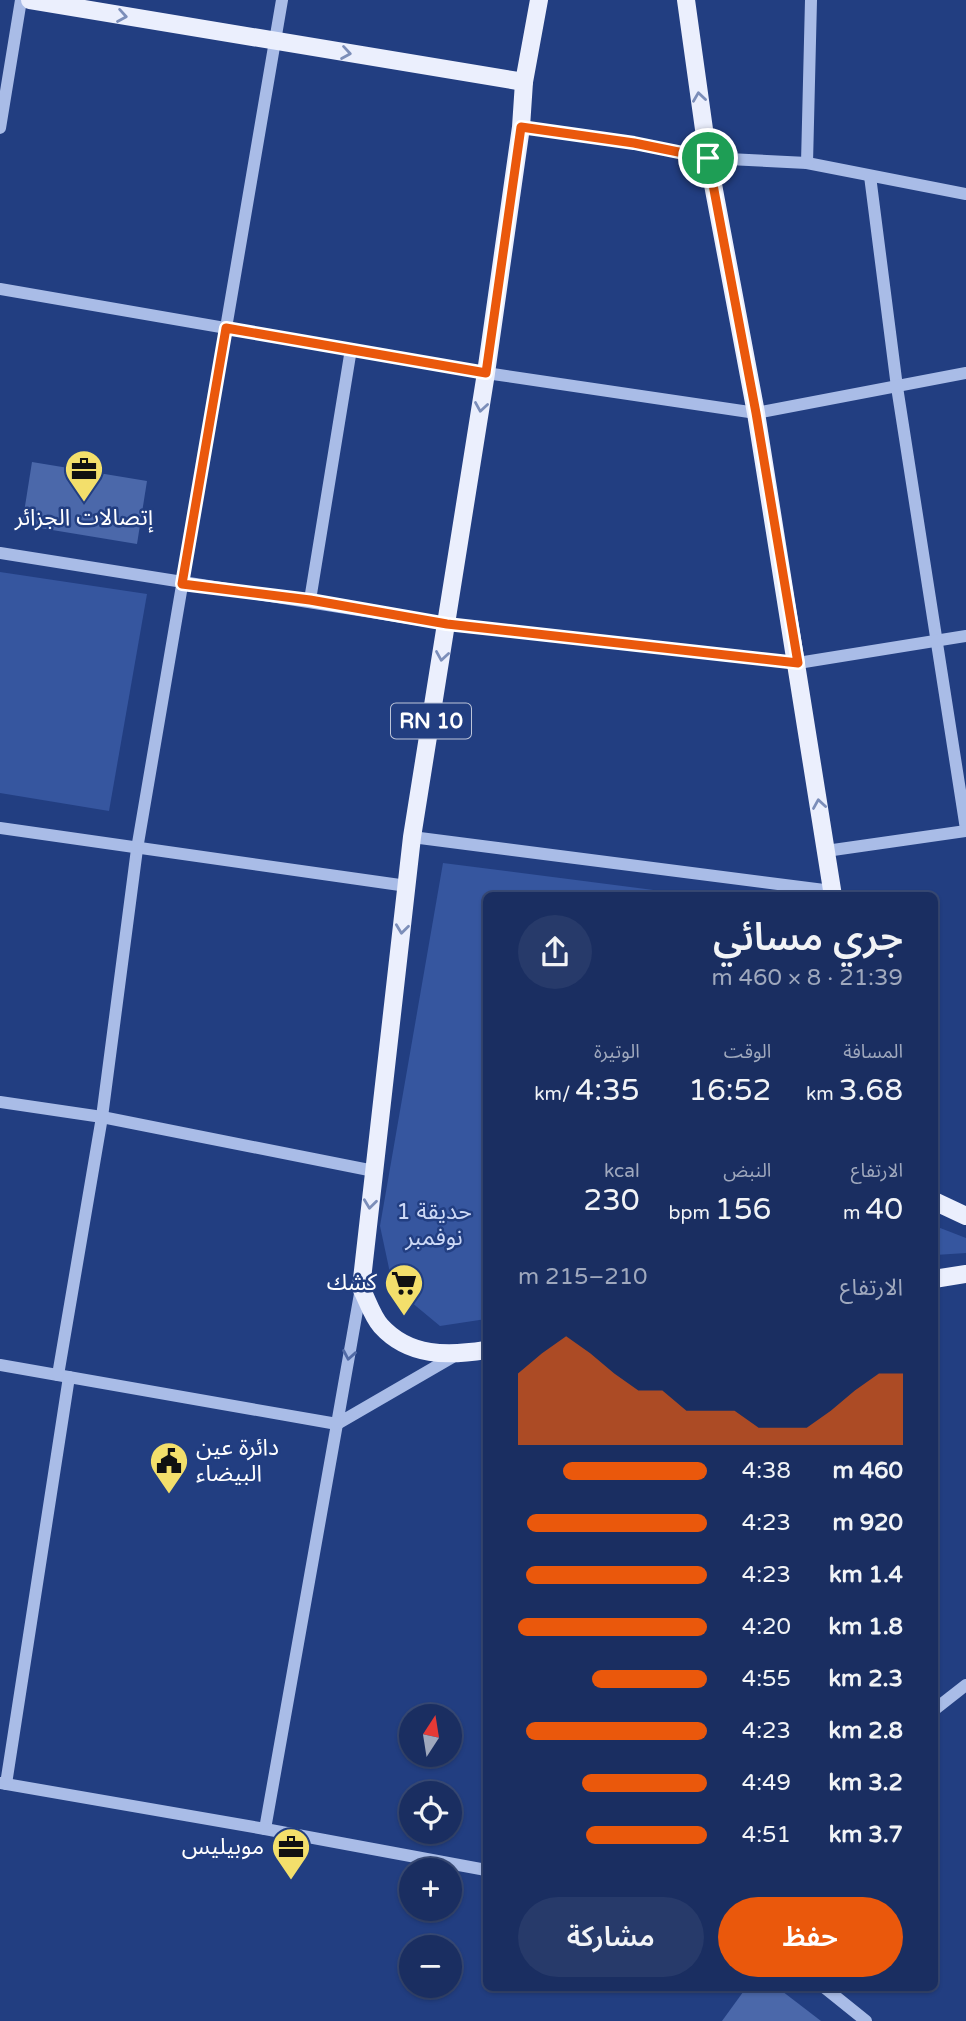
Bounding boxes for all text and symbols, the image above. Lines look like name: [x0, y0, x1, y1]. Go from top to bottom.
one-way arrow: [116, 7, 128, 22]
one-way arrow: [340, 45, 352, 60]
one-way arrow: [692, 91, 707, 103]
pin: [678, 128, 738, 188]
icon: arrive: [689, 139, 727, 177]
one-way arrow: [474, 401, 489, 413]
office icon: إتصالات الجزائر: [63, 448, 105, 503]
place label: إتصالات الجزائر: [14, 504, 154, 533]
one-way arrow: [435, 650, 450, 662]
road number: RN 10: [391, 704, 471, 738]
one-way arrow: [812, 798, 827, 810]
button: share: [518, 915, 592, 989]
text: جري مسائي: [713, 915, 903, 961]
one-way arrow: [394, 924, 409, 935]
text: 21:39 · 8 × 460 m: [711, 964, 903, 992]
text: الوتيرة: [594, 1041, 640, 1063]
text: الوقت: [724, 1041, 771, 1063]
text: المسافة: [843, 1041, 903, 1063]
text: 4:35: [575, 1072, 640, 1109]
text: 16:52: [688, 1072, 771, 1109]
text: 3.68: [839, 1072, 903, 1109]
text: /km: [534, 1083, 575, 1105]
text: km: [806, 1083, 839, 1105]
text: kcal: [604, 1160, 640, 1182]
text: النبض: [723, 1160, 771, 1182]
text: الارتفاع: [851, 1160, 903, 1182]
text: 230: [583, 1182, 640, 1219]
text: 156: [715, 1191, 771, 1228]
text: 40: [865, 1191, 903, 1228]
one-way arrow: [363, 1198, 378, 1210]
park label: حديقة 1 نوفمبر: [396, 1198, 472, 1252]
text: bpm: [668, 1202, 715, 1224]
text: m: [843, 1202, 865, 1224]
supermarket icon: كشك: [383, 1262, 425, 1317]
text: 210–215 m: [518, 1263, 648, 1291]
place label: كشك: [327, 1269, 378, 1297]
text: الارتفاع: [840, 1274, 903, 1302]
one-way arrow: [342, 1349, 357, 1361]
place label: دائرة عين البيضاء: [196, 1434, 279, 1488]
public building icon: دائرة عين البيضاء: [148, 1440, 190, 1495]
text: 4:38: [742, 1457, 791, 1485]
text: 460 m: [833, 1457, 903, 1485]
text: 4:23: [742, 1509, 791, 1537]
text: 920 m: [833, 1509, 903, 1537]
text: 4:23: [742, 1561, 791, 1589]
text: 1.4 km: [829, 1561, 903, 1589]
text: 4:20: [742, 1613, 791, 1641]
text: 1.8 km: [829, 1613, 903, 1641]
text: 4:55: [742, 1665, 791, 1693]
text: 2.3 km: [828, 1665, 903, 1693]
north arrow: [399, 1704, 462, 1768]
map controls: [399, 1704, 462, 1998]
text: 4:23: [742, 1717, 791, 1745]
text: 2.8 km: [829, 1717, 903, 1745]
text: 4:49: [742, 1769, 791, 1797]
text: 3.2 km: [828, 1769, 903, 1797]
button: locate: [399, 1781, 462, 1844]
text: 4:51: [742, 1821, 791, 1849]
text: 3.7 km: [829, 1821, 903, 1849]
office icon: موبيليس: [270, 1826, 312, 1881]
place label: موبيليس: [182, 1833, 264, 1861]
button: +: [399, 1858, 462, 1921]
button: مشاركة: [518, 1897, 704, 1977]
button: حفظ: [718, 1897, 903, 1977]
button: −: [399, 1935, 462, 1998]

